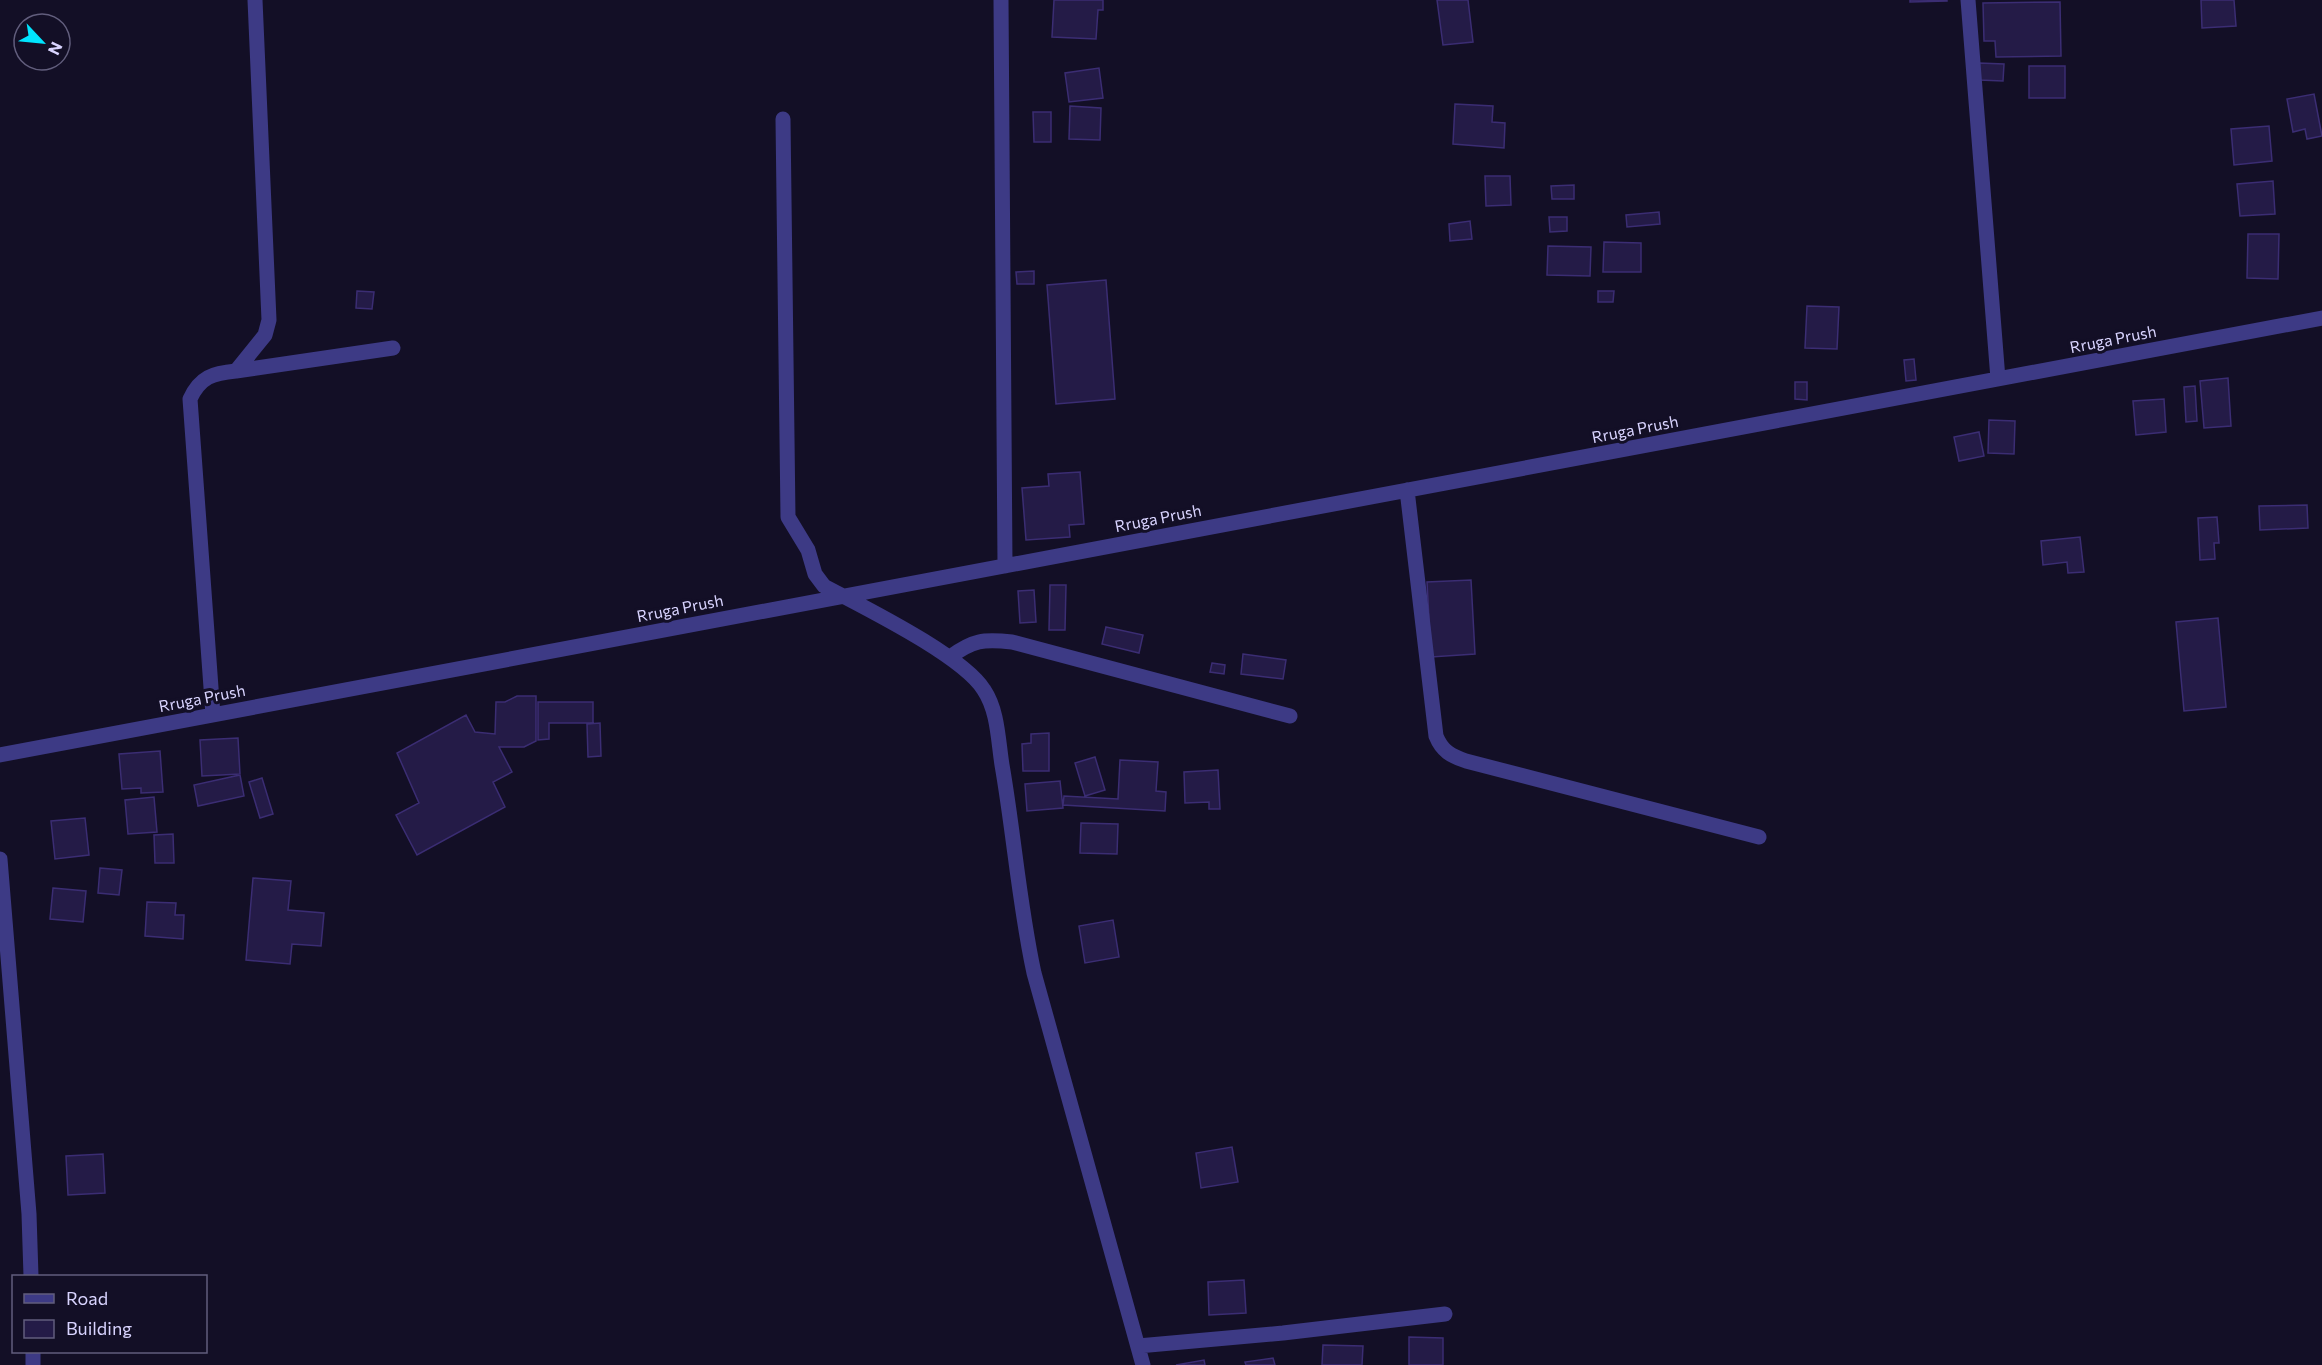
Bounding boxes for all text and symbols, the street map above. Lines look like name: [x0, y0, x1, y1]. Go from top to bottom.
north arrow: [12, 12, 72, 72]
text: N: [45, 39, 67, 58]
street label: Rruga Prush: [2068, 321, 2158, 356]
street label: Rruga Prush: [1590, 411, 1680, 446]
street label: Rruga Prush: [1113, 500, 1203, 535]
street label: Rruga Prush: [635, 590, 725, 625]
street label: Rruga Prush: [157, 680, 247, 715]
legend: [12, 1275, 207, 1353]
text: Road: [66, 1287, 108, 1309]
text: Building: [66, 1317, 132, 1339]

